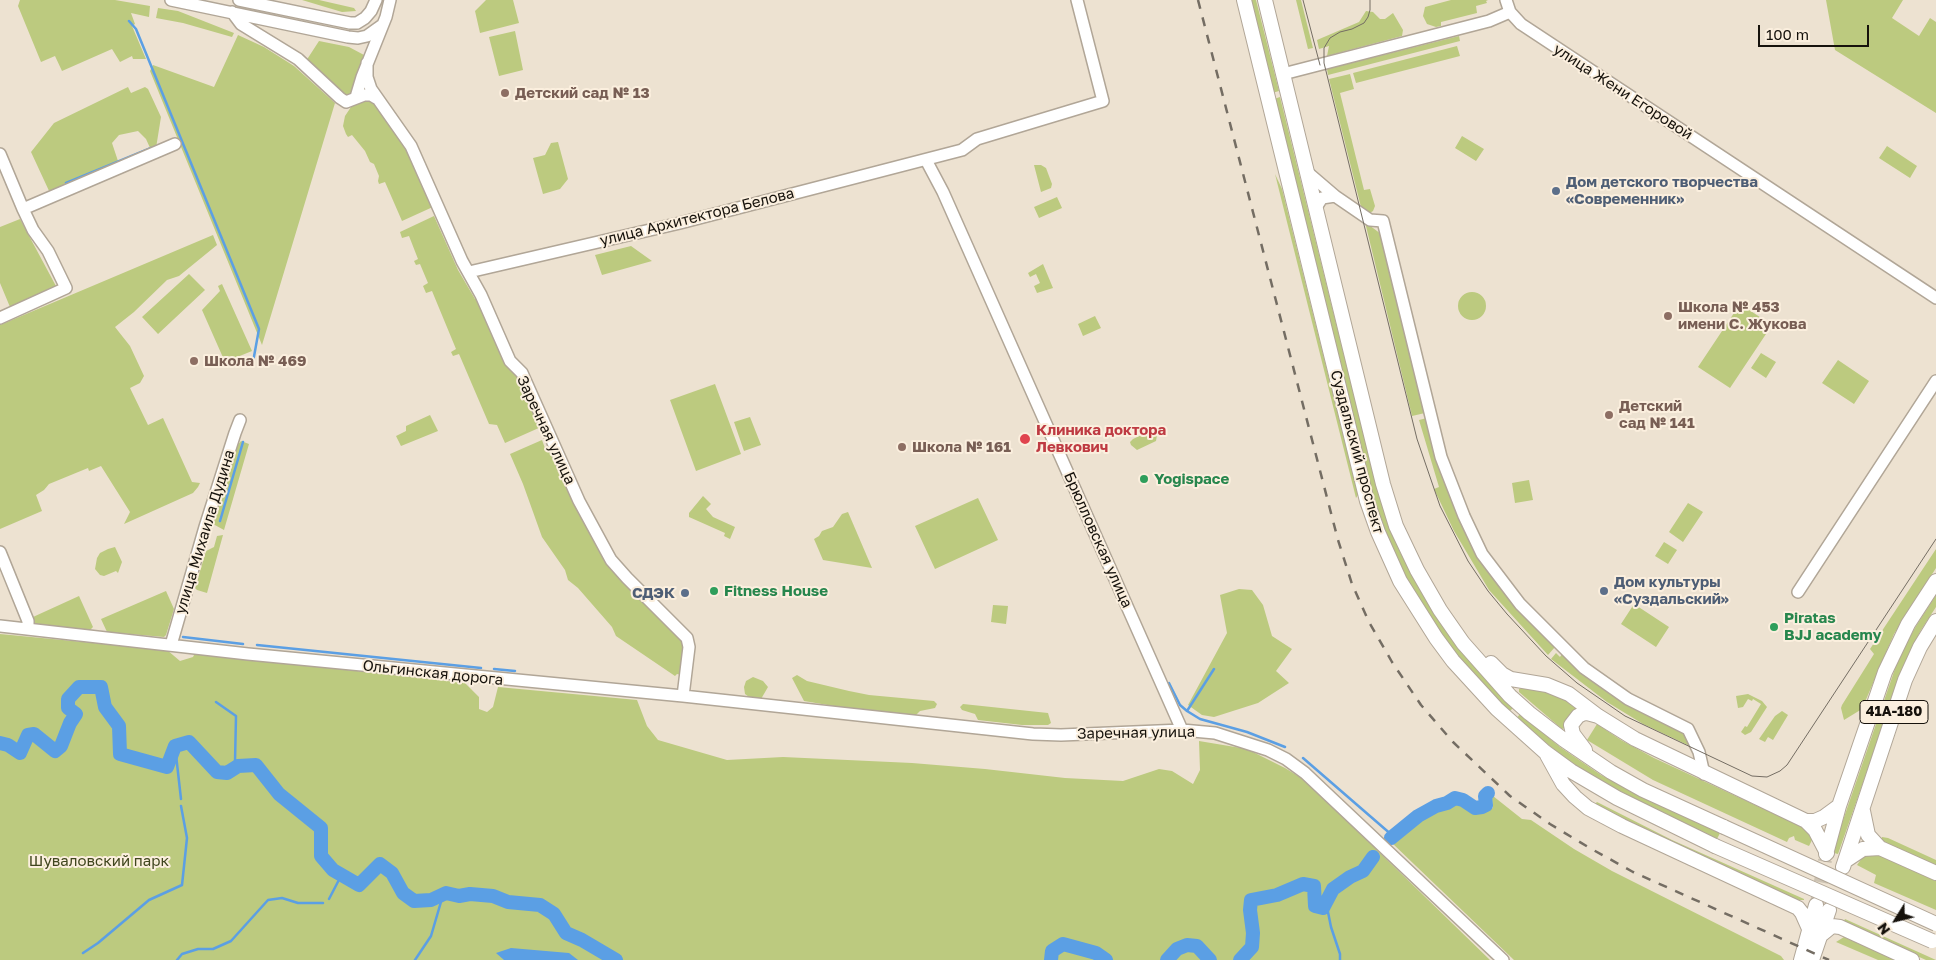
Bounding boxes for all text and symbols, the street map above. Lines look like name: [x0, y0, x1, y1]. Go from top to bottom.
scale bar: [1761, 15, 1872, 47]
text: 100 m: [1766, 25, 1809, 43]
street label: улица Жени Егоровой: [1550, 40, 1696, 144]
place label: Детский сад № 13: [515, 84, 650, 102]
marker: Детский сад № 13: [499, 87, 511, 99]
place label: Дом детского творчества «Современник»: [1566, 173, 1758, 208]
street label: улица Архитектора Белова: [598, 184, 796, 250]
marker: Дом детского творчества «Современник»: [1550, 185, 1562, 197]
place label: Школа № 453 имени С. Жукова: [1678, 298, 1806, 333]
marker: Школа № 453 имени С. Жукова: [1662, 310, 1674, 322]
place label: Школа № 469: [204, 352, 306, 370]
marker: Школа № 469: [188, 355, 200, 367]
street label: Суздальский проспект: [1326, 368, 1388, 536]
street label: Заречная улица: [513, 373, 579, 487]
place label: Детский сад № 141: [1619, 397, 1695, 432]
marker: Детский сад № 141: [1603, 409, 1615, 421]
place label: Клиника доктора Левкович: [1036, 421, 1166, 456]
marker: Клиника доктора Левкович: [1018, 432, 1032, 446]
place label: Школа № 161: [912, 438, 1011, 456]
marker: Школа № 161: [896, 441, 908, 453]
street label: улица Михаила Дудина: [171, 448, 239, 616]
street label: Брюлловская улица: [1060, 469, 1136, 611]
place label: Yogispace: [1154, 470, 1229, 488]
marker: Yogispace: [1138, 473, 1150, 485]
place label: Дом культуры «Суздальский»: [1614, 573, 1729, 608]
place label: Fitness House: [724, 582, 828, 600]
place label: СДЭК: [632, 584, 675, 602]
marker: Fitness House: [708, 585, 720, 597]
marker: Дом культуры «Суздальский»: [1598, 585, 1610, 597]
marker: СДЭК: [679, 587, 691, 599]
place label: Piratas BJJ academy: [1784, 609, 1881, 644]
marker: Piratas BJJ academy: [1768, 621, 1780, 633]
street label: Ольгинская дорога: [362, 657, 504, 689]
road number: 41А-180: [1860, 700, 1928, 724]
street label: Заречная улица: [1077, 723, 1195, 743]
park label: Шуваловский парк: [29, 852, 169, 870]
north arrow: [1871, 895, 1921, 945]
text: N: [1873, 920, 1893, 938]

